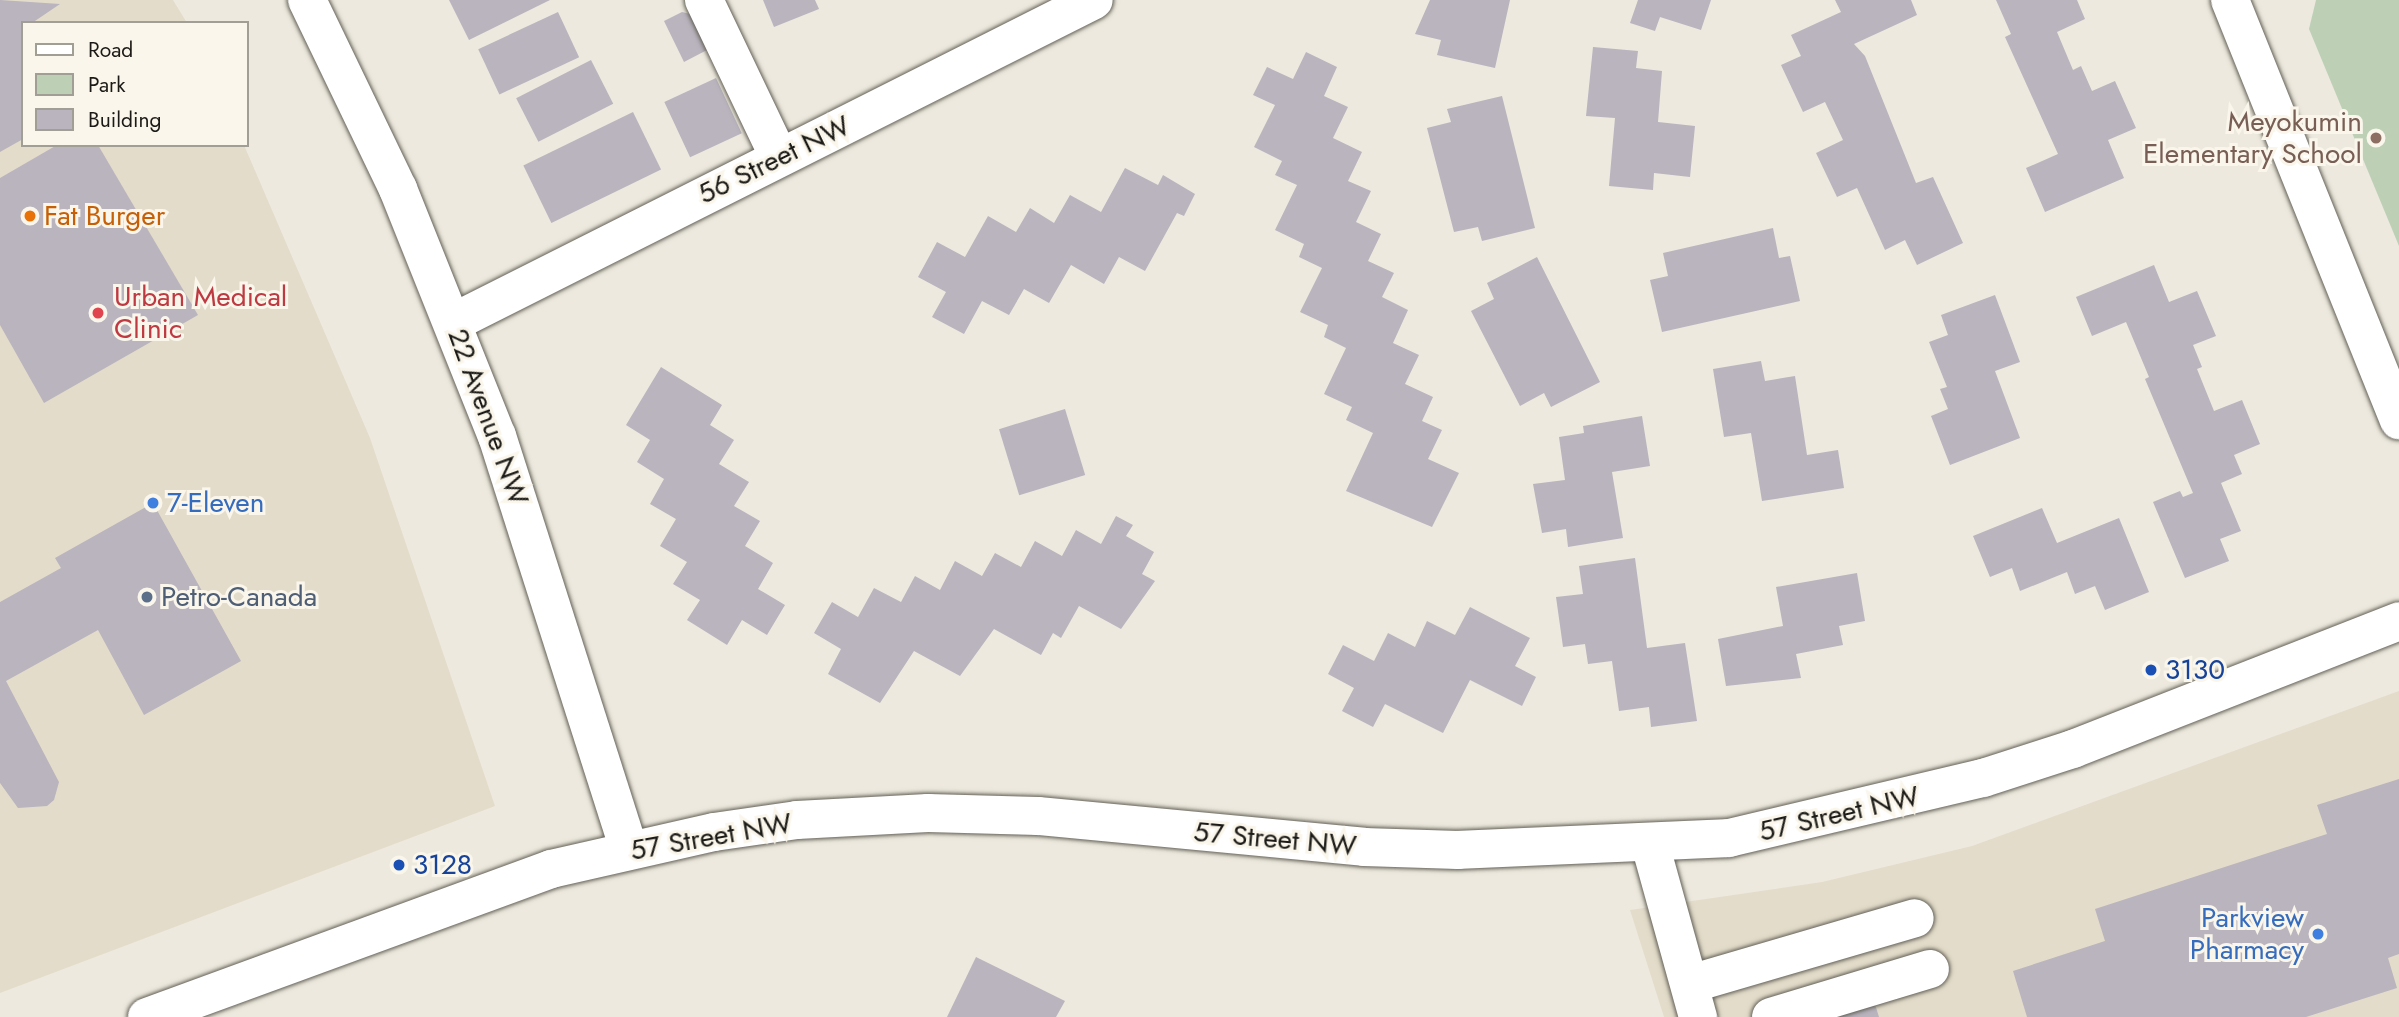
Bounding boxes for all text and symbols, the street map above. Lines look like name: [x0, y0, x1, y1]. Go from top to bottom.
legend: [21, 21, 248, 147]
text: Road: [88, 35, 133, 65]
text: Park: [88, 70, 125, 100]
text: Building: [88, 105, 161, 135]
place label: Meyokumin Elementary School: [2143, 105, 2362, 171]
street label: 56 Street NW: [693, 109, 855, 211]
marker: Meyokumin Elementary School: [2368, 130, 2384, 146]
place label: Fat Burger: [44, 199, 165, 233]
marker: Fat Burger: [22, 208, 38, 224]
place label: Urban Medical Clinic: [114, 280, 287, 346]
marker: Urban Medical Clinic: [88, 303, 108, 323]
street label: 22 Avenue NW: [441, 324, 535, 510]
place label: 7-Eleven: [167, 486, 264, 520]
marker: 7-Eleven: [145, 495, 161, 511]
place label: Petro-Canada: [161, 580, 317, 614]
marker: Petro-Canada: [139, 589, 155, 605]
place label: 3130: [2165, 653, 2225, 687]
marker: 3130: [2143, 662, 2159, 678]
street label: 57 Street NW: [1756, 779, 1922, 849]
street label: 57 Street NW: [628, 806, 794, 868]
street label: 57 Street NW: [1192, 815, 1358, 863]
place label: 3128: [413, 848, 472, 882]
marker: 3128: [391, 857, 407, 873]
place label: Parkview Pharmacy: [2190, 901, 2304, 967]
marker: Parkview Pharmacy: [2310, 926, 2326, 942]

